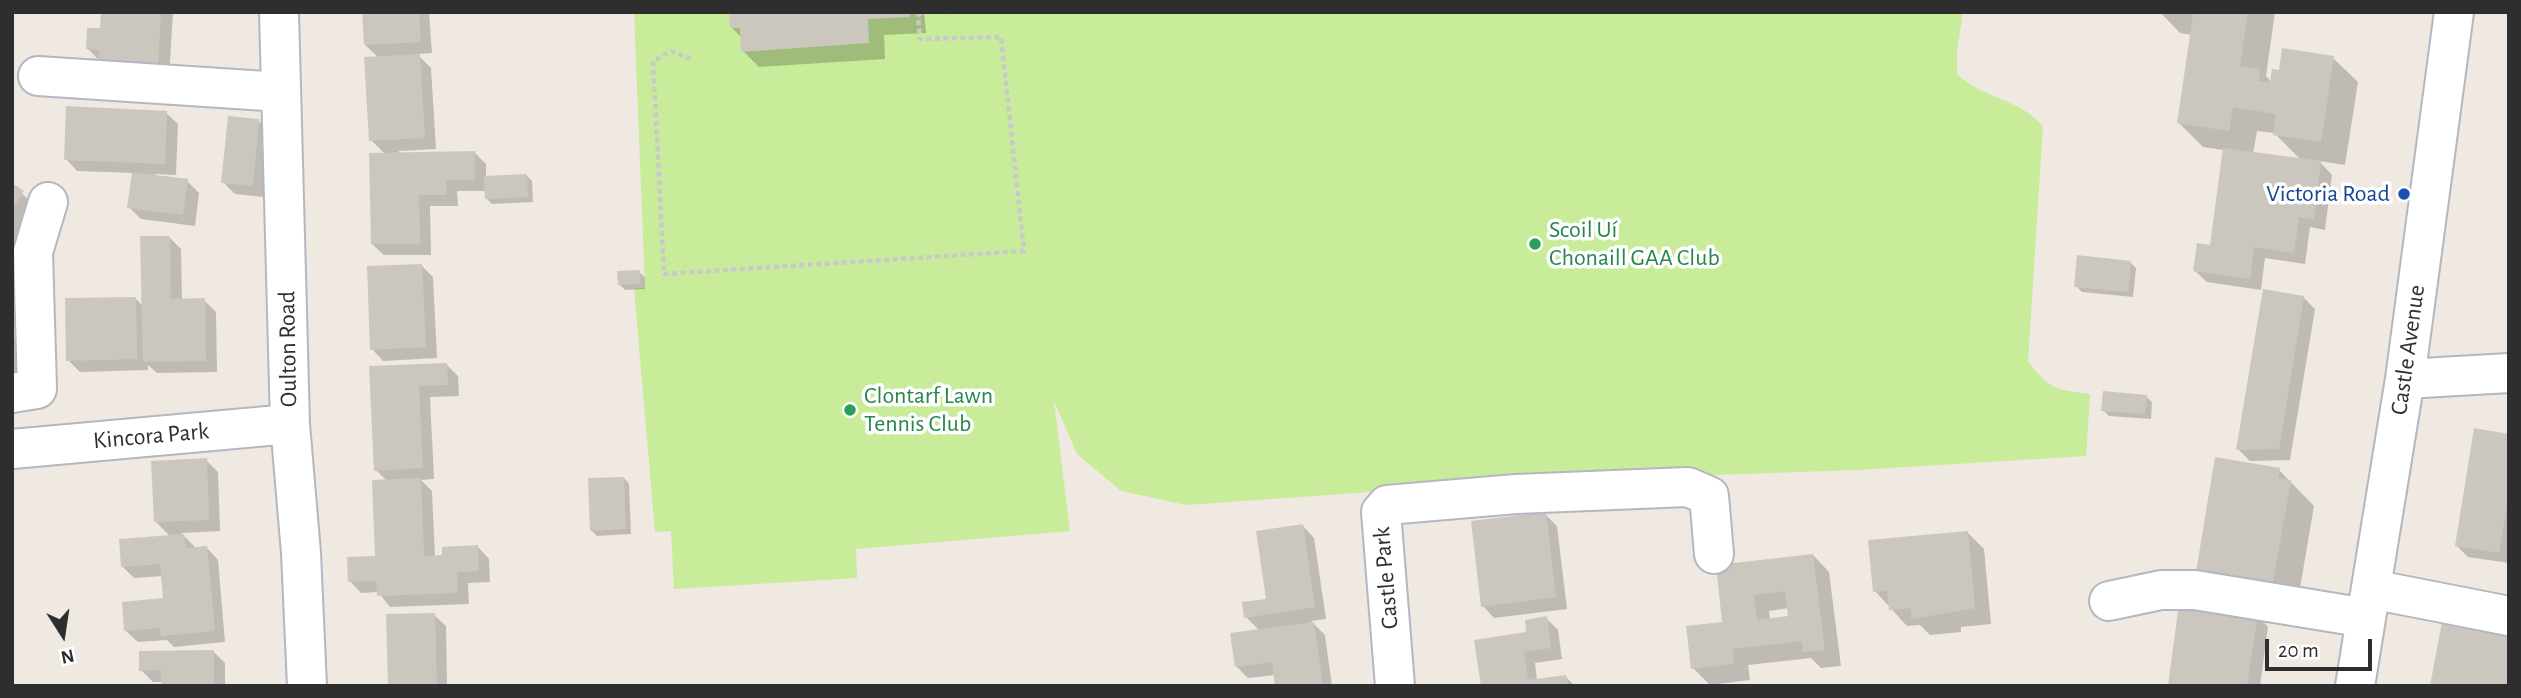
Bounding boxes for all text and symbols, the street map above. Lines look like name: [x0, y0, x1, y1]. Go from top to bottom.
place label: Victoria Road: [2266, 180, 2390, 208]
marker: Victoria Road: [2396, 186, 2412, 202]
place label: Scoil Uí Chonaill GAA Club: [1549, 216, 1720, 272]
marker: Scoil Uí Chonaill GAA Club: [1527, 236, 1543, 252]
street label: Castle Avenue: [2385, 283, 2431, 417]
street label: Oulton Road: [273, 291, 303, 407]
place label: Clontarf Lawn Tennis Club: [864, 382, 993, 438]
marker: Clontarf Lawn Tennis Club: [842, 402, 858, 418]
street label: Kincora Park: [92, 417, 210, 455]
street label: Castle Park: [1367, 526, 1405, 630]
north arrow: [28, 600, 98, 670]
scale bar: [2269, 624, 2376, 668]
text: 20 m: [2278, 640, 2319, 661]
text: N: [59, 645, 76, 667]

